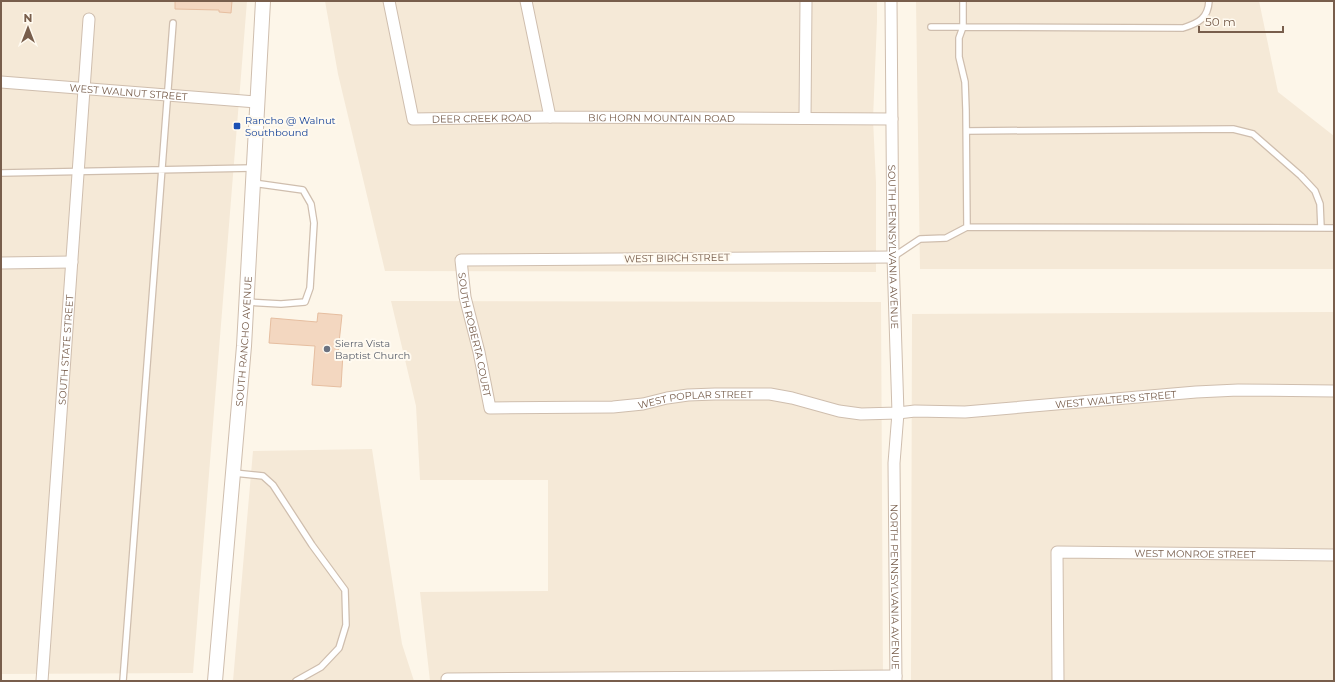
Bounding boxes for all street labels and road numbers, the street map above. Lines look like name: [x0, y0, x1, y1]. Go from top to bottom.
street label: WEST WALNUT STREET: [69, 81, 188, 103]
street label: DEER CREEK ROAD: [431, 111, 532, 125]
street label: BIG HORN MOUNTAIN ROAD: [588, 111, 735, 125]
street label: SOUTH PENNSYLVANIA AVENUE: [886, 165, 902, 330]
street label: WEST BIRCH STREET: [624, 251, 730, 265]
street label: SOUTH ROBERTA COURT: [456, 272, 494, 398]
street label: SOUTH RANCHO AVENUE: [232, 275, 254, 407]
street label: SOUTH STATE STREET: [55, 294, 76, 405]
street label: WEST WALTERS STREET: [1055, 387, 1177, 411]
street label: WEST POPLAR STREET: [636, 388, 753, 412]
street label: NORTH PENNSYLVANIA AVENUE: [888, 504, 902, 670]
street label: WEST MONROE STREET: [1134, 546, 1256, 561]

